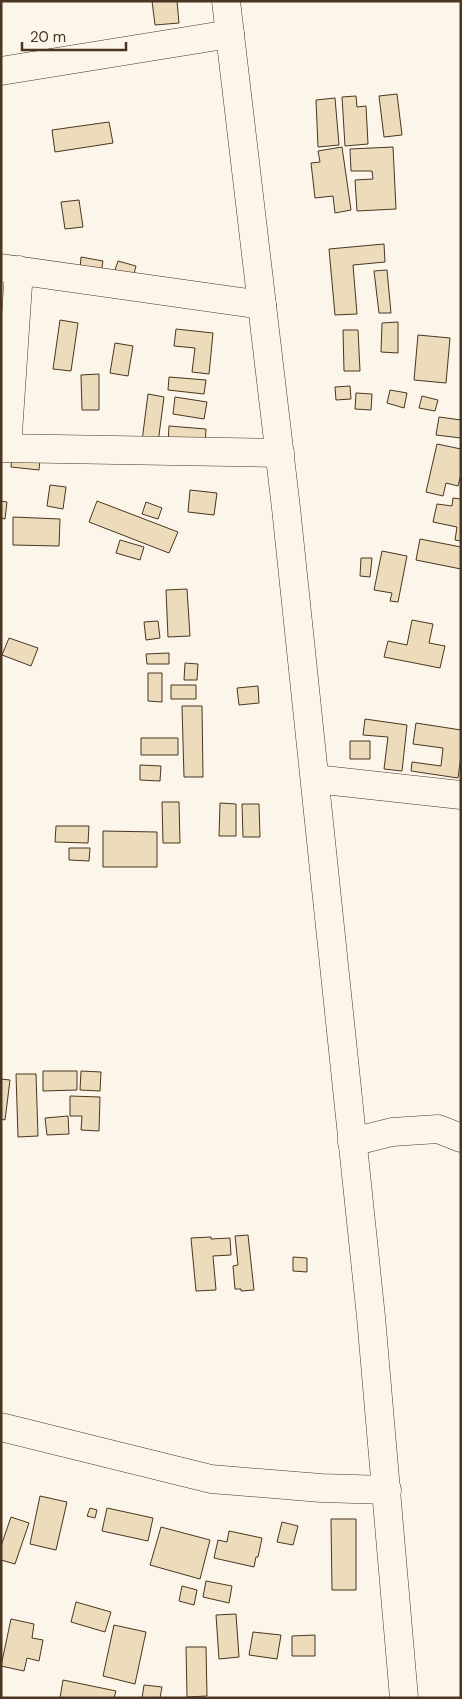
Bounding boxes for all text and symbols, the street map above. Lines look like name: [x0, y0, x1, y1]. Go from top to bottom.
scale bar: [22, 20, 126, 52]
text: 20 m: [30, 27, 66, 47]

